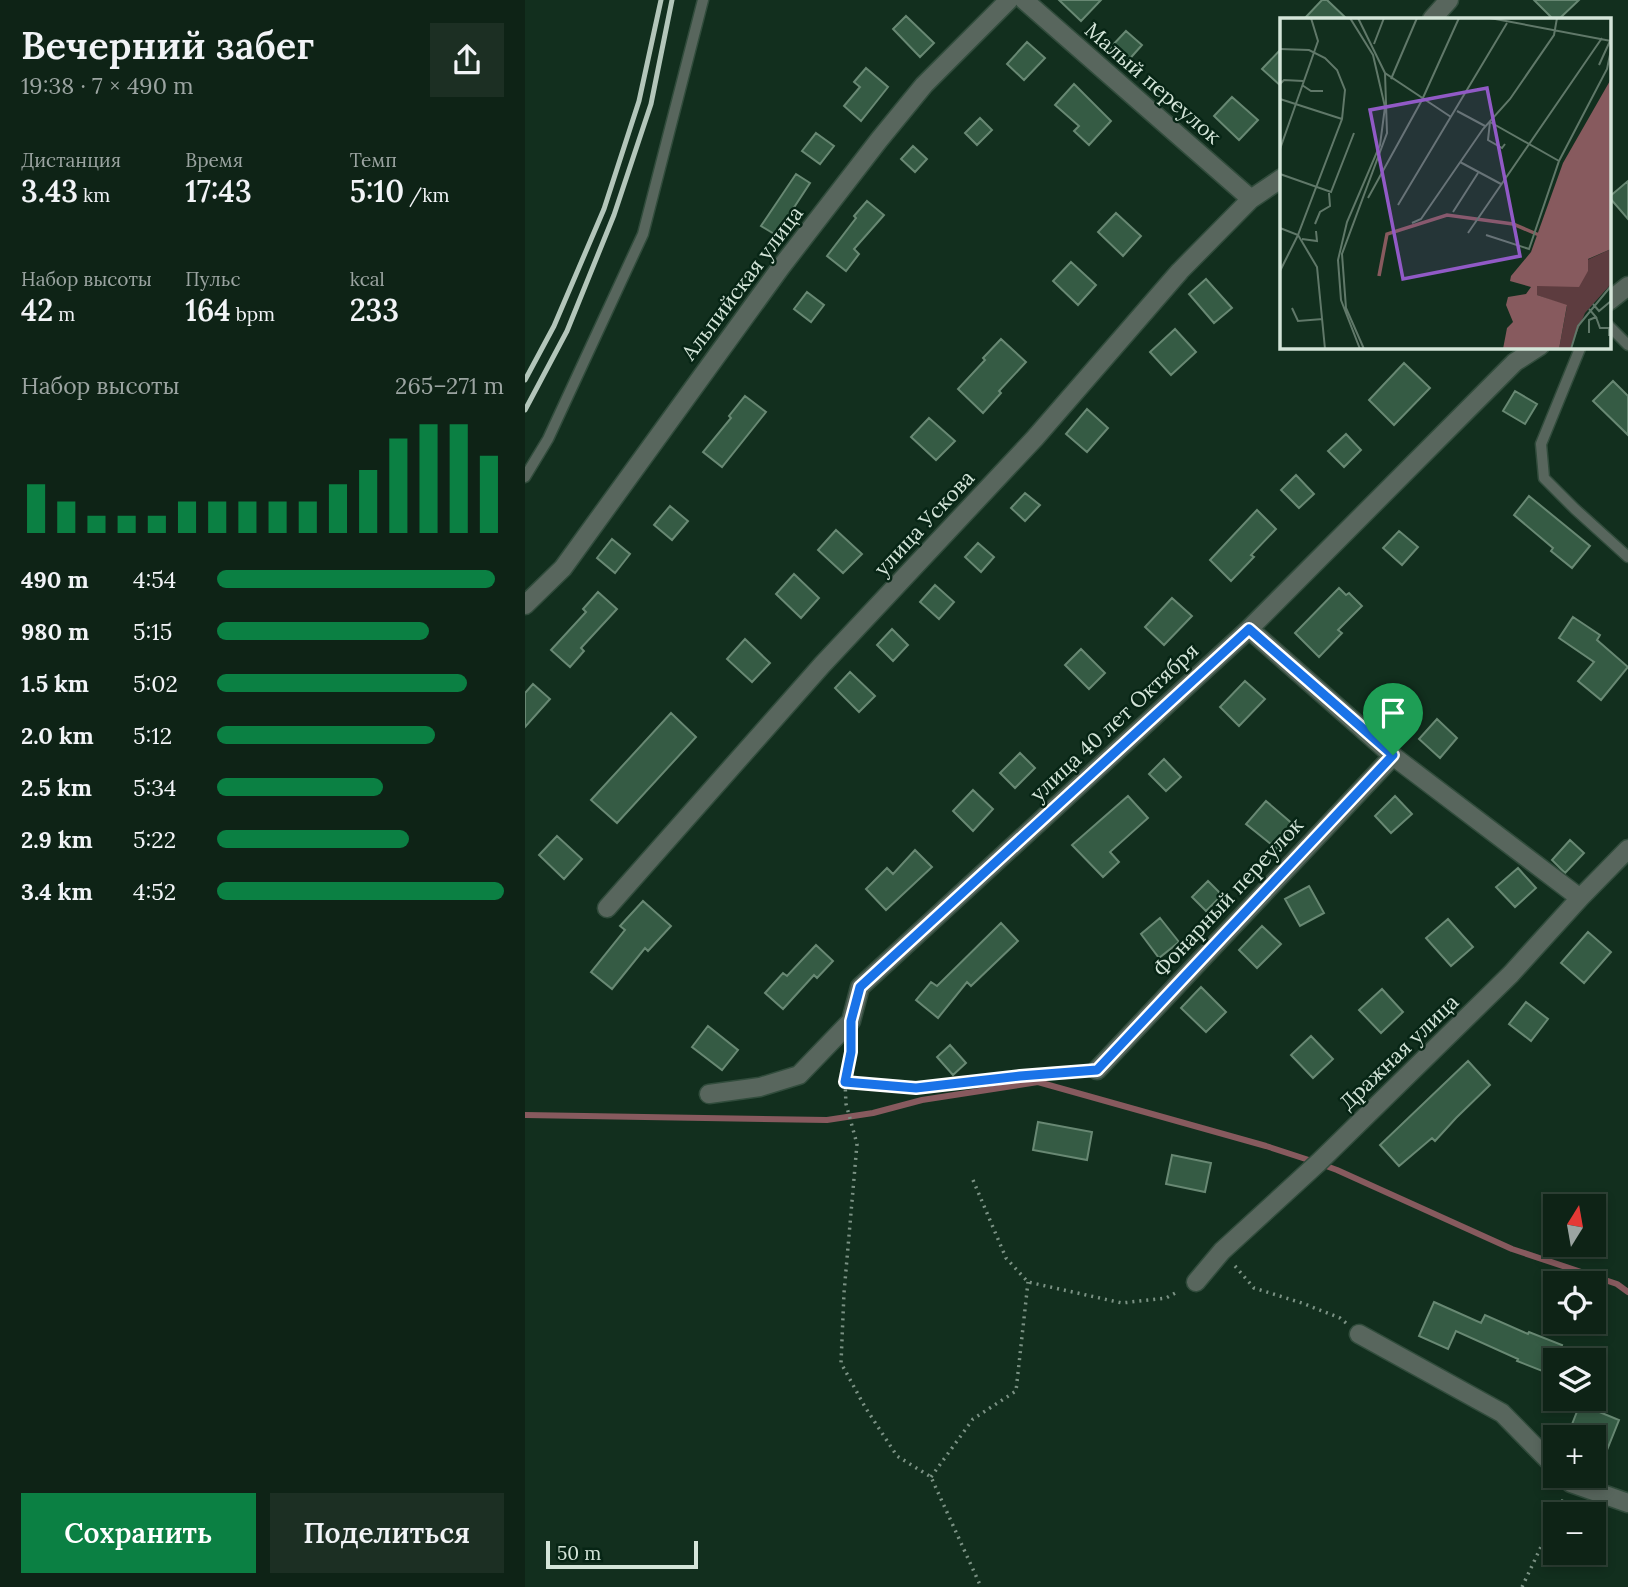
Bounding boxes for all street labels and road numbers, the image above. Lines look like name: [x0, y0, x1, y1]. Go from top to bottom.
street label: Малый переулок: [1079, 16, 1227, 150]
street label: Альпийская улица: [675, 200, 809, 366]
street label: улица Ускова: [868, 464, 980, 582]
street label: улица 40 лет Октября: [1024, 637, 1204, 807]
street label: Фонарный переулок: [1147, 811, 1309, 982]
street label: Дражная улица: [1334, 988, 1464, 1116]

